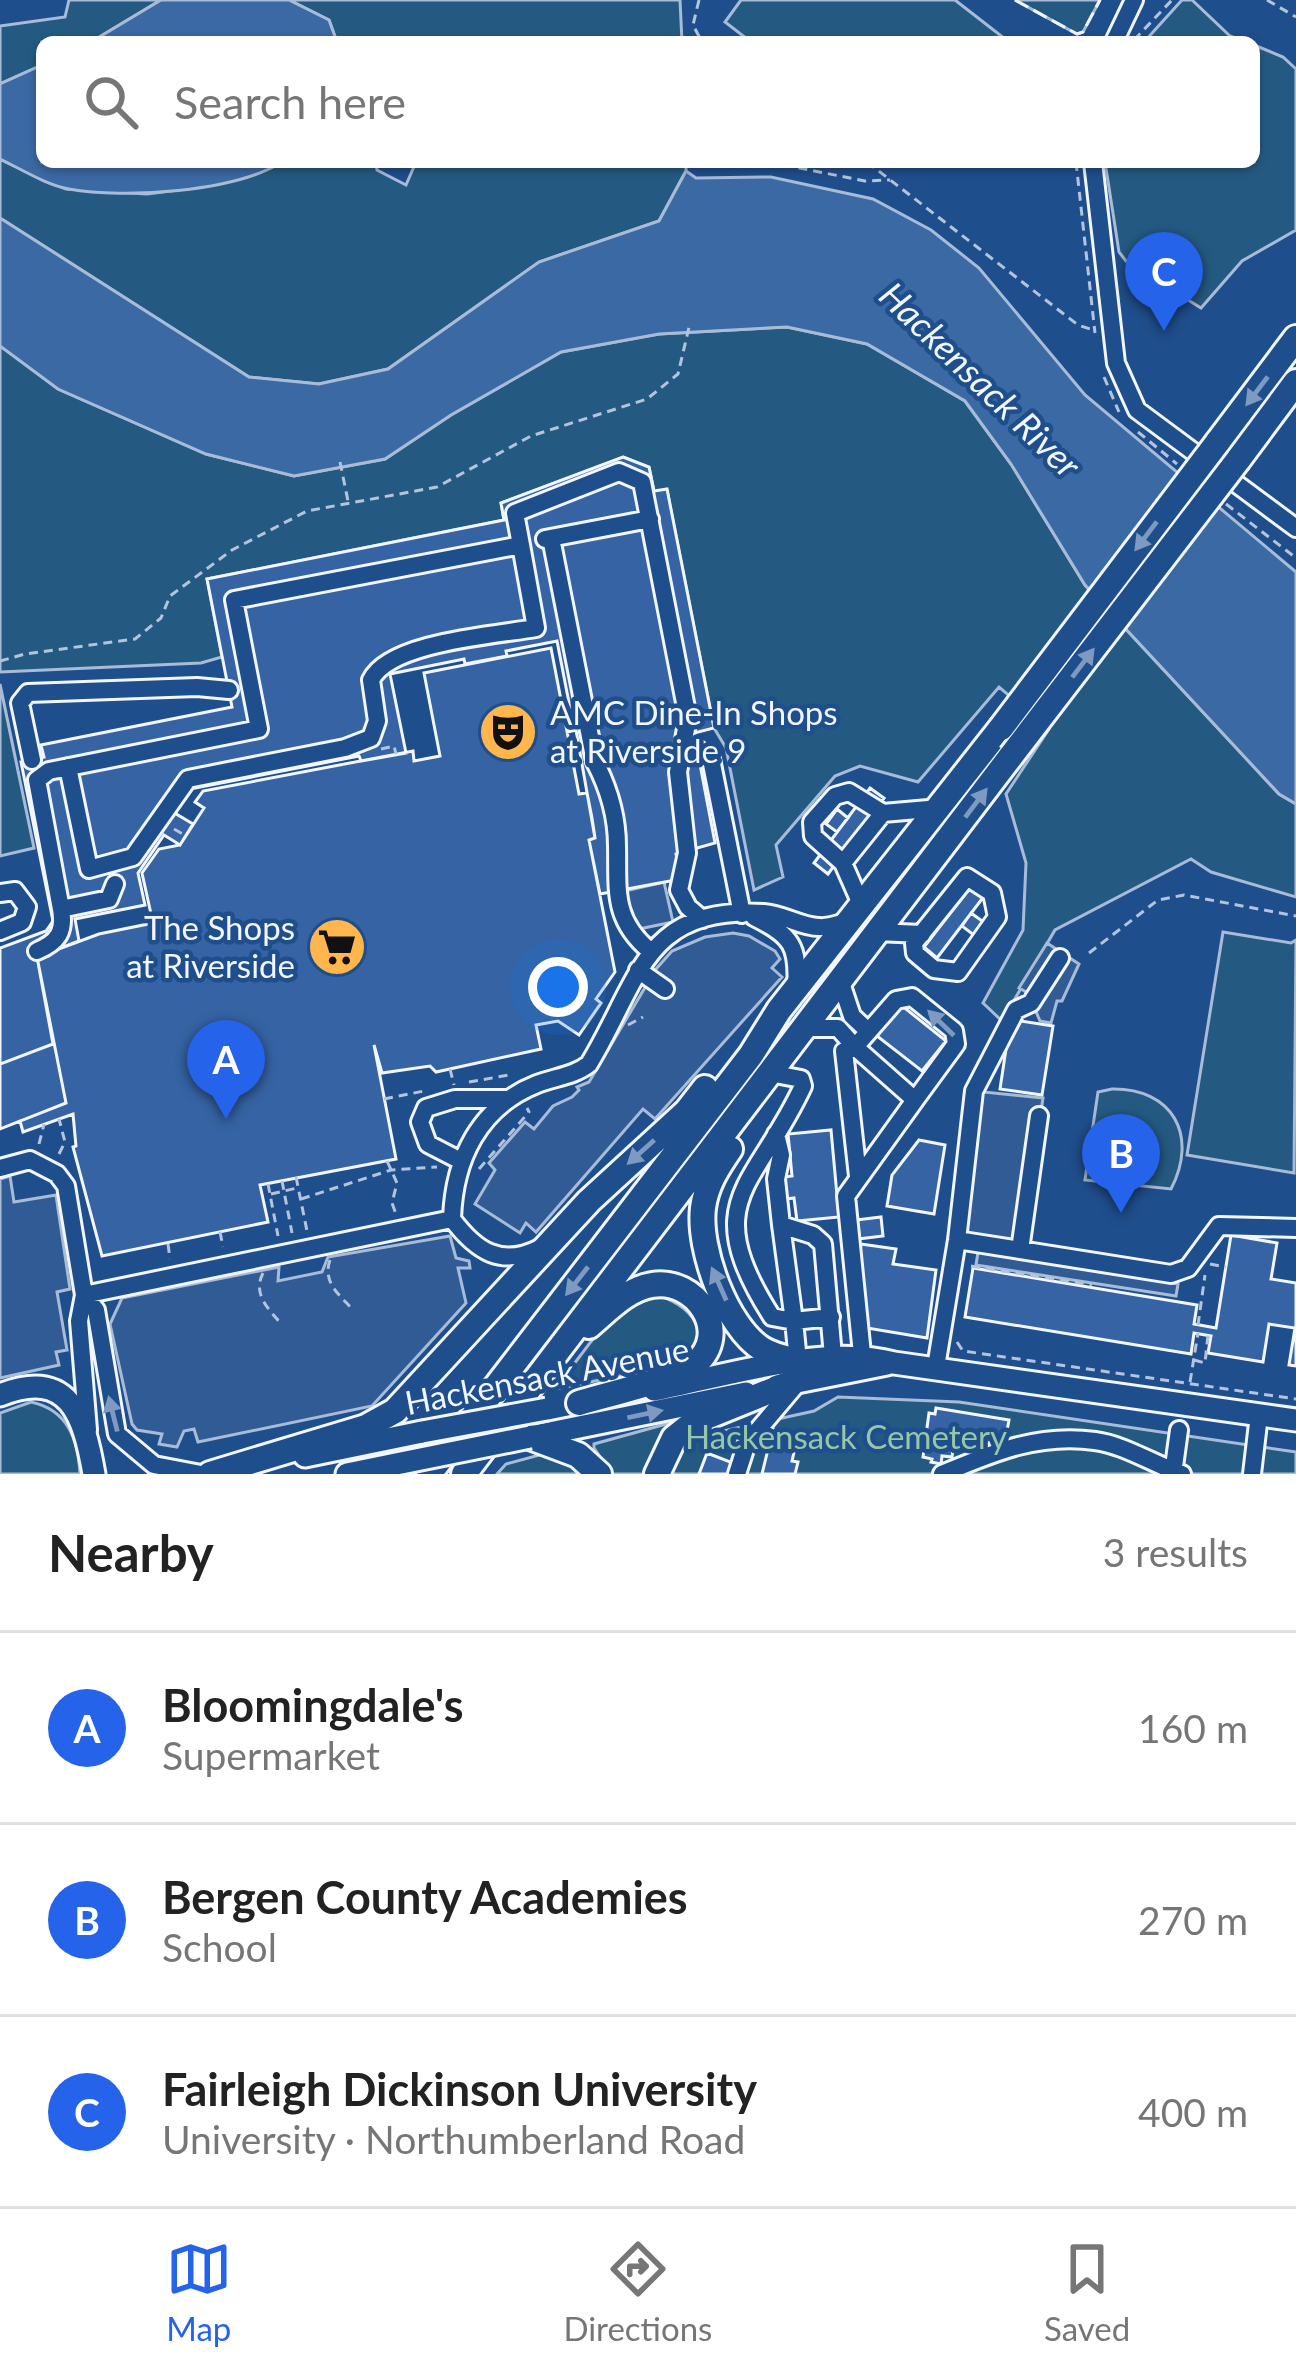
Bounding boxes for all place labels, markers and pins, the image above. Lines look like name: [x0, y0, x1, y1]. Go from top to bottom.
pin: C: [1125, 232, 1203, 331]
place label: AMC Dine-In Shops at Riverside 9: [550, 692, 838, 770]
theatre icon: AMC Dine-In Shops at Riverside 9: [477, 701, 539, 763]
place label: The Shops at Riverside: [126, 907, 295, 985]
supermarket icon: The Shops at Riverside: [306, 916, 368, 978]
pin: A: [187, 1020, 265, 1119]
pin: B: [1082, 1114, 1160, 1213]

